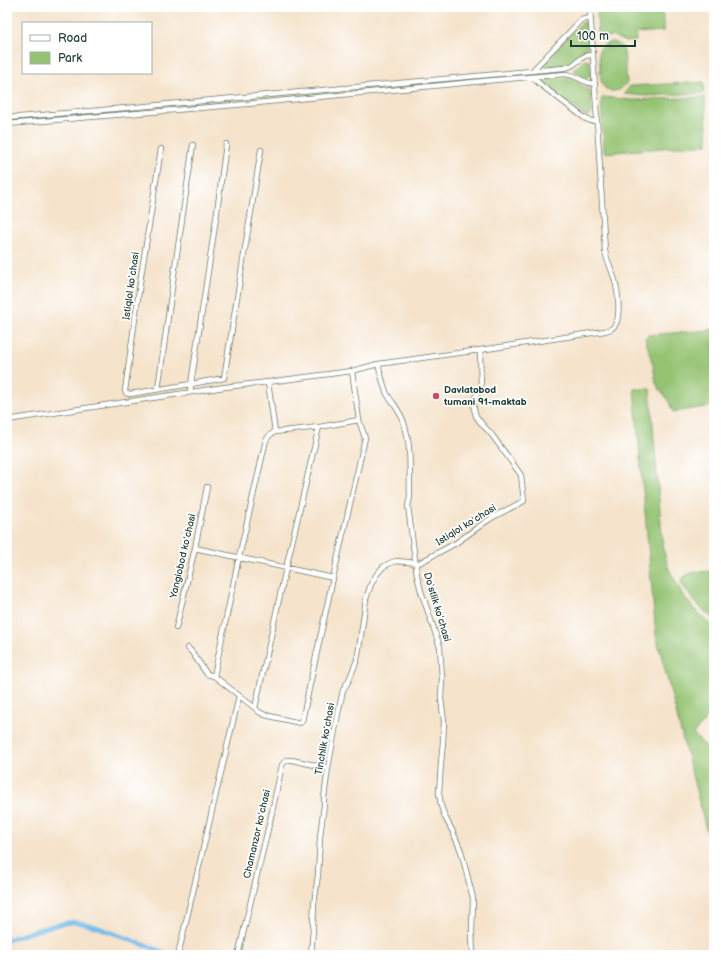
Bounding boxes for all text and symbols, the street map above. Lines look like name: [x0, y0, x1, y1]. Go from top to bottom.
legend: [22, 22, 152, 74]
scale bar: [571, 22, 635, 48]
text: 100 m: [577, 29, 609, 44]
text: Road: [58, 31, 87, 46]
text: Park: [58, 51, 82, 66]
street label: Istiqlol koʻchasi: [120, 251, 142, 321]
place label: Davlatobod tumani 91-maktab: [443, 384, 527, 408]
marker: Davlatobod tumani 91-maktab: [431, 391, 441, 401]
street label: Istiqlol koʻchasi: [434, 502, 498, 548]
street label: Yangiobod koʻchasi: [167, 513, 199, 600]
street label: Doʻstlik koʻchasi: [421, 571, 453, 643]
street label: Tinchlik koʻchasi: [313, 702, 337, 776]
street label: Chamanzor koʻchasi: [241, 788, 273, 880]

